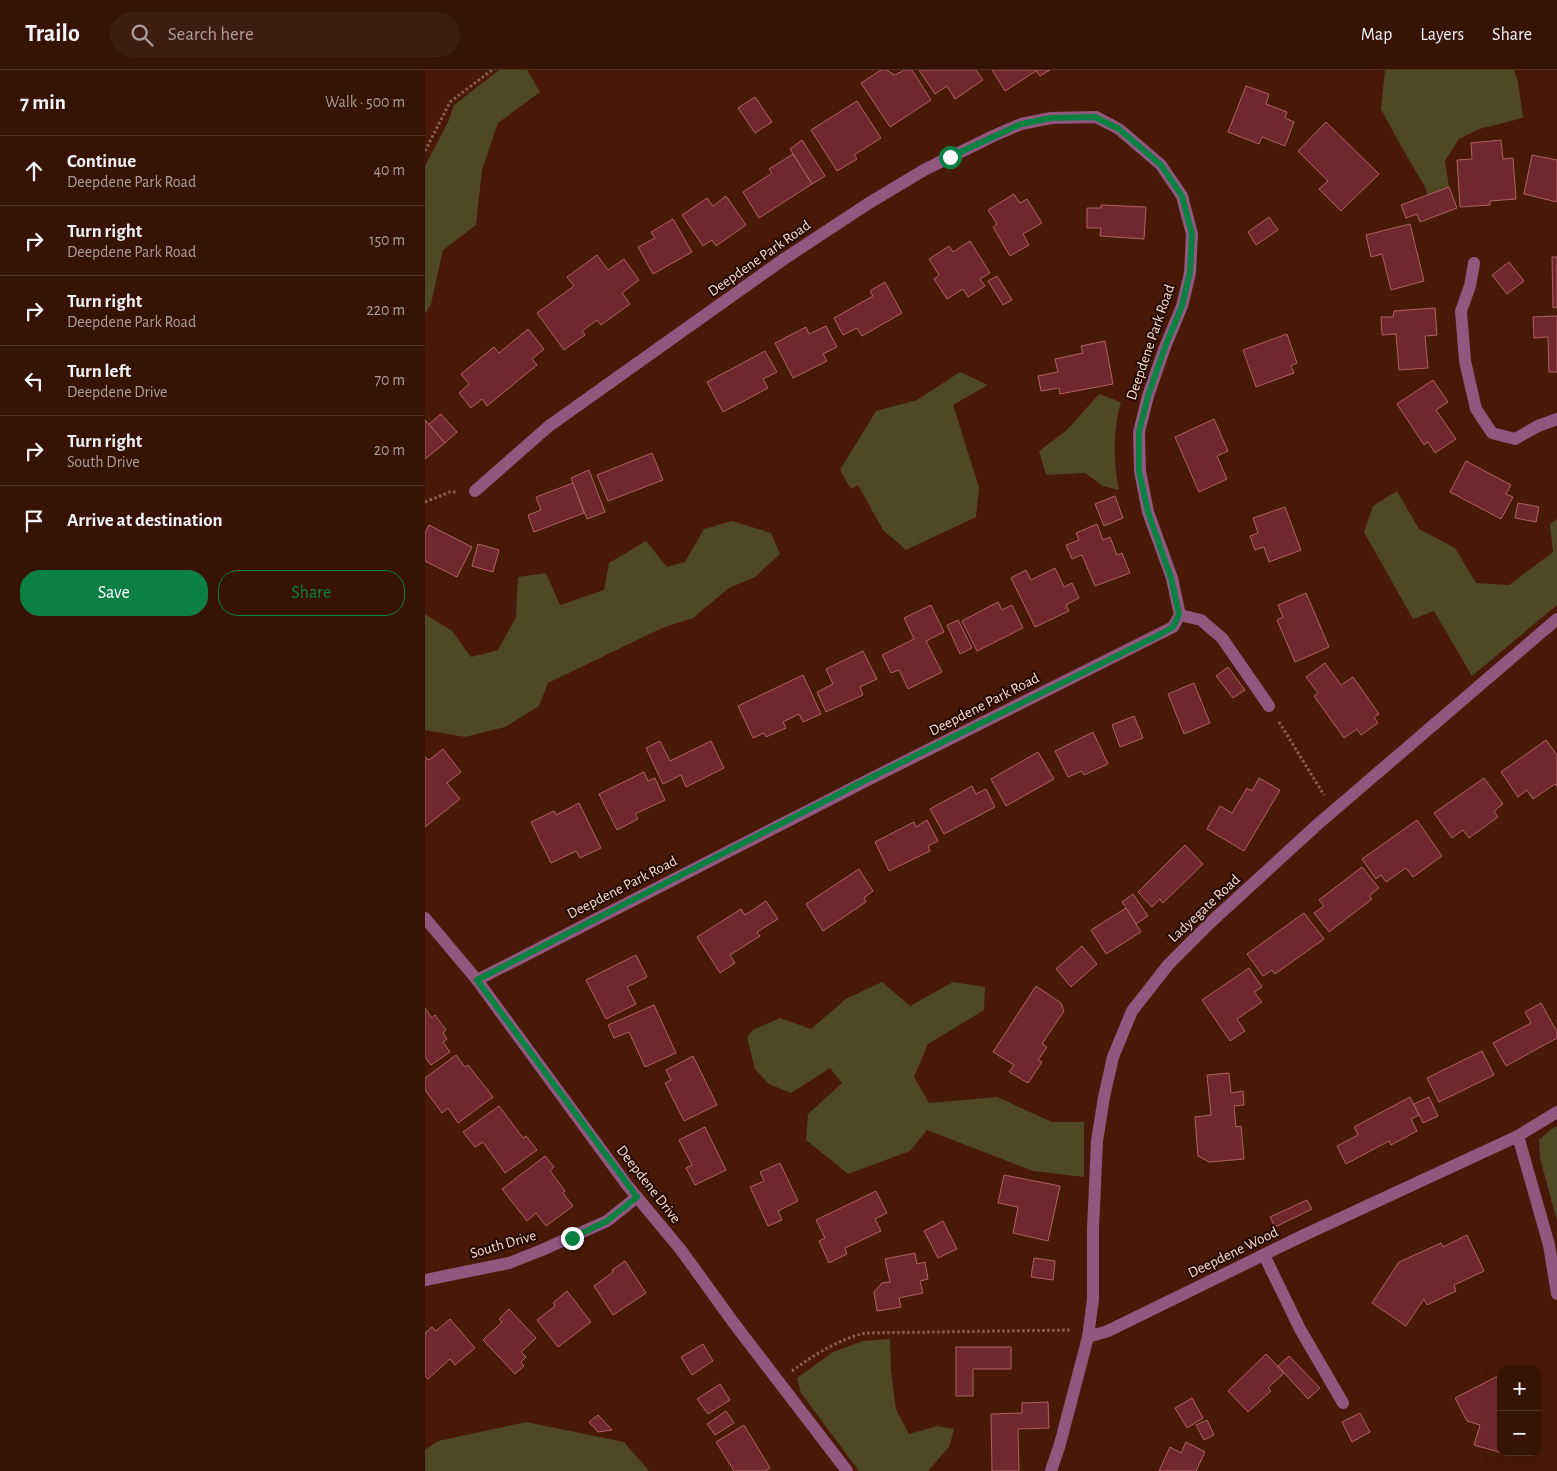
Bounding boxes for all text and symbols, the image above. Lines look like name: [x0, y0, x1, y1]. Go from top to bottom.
search box: [110, 12, 460, 57]
icon: search: [128, 21, 156, 49]
text: Trailo: [25, 22, 80, 46]
text: Search here: [168, 25, 254, 44]
text: Map: [1361, 26, 1392, 44]
text: Layers: [1420, 26, 1464, 44]
text: Share: [1492, 26, 1532, 44]
text: 7 min: [20, 92, 66, 113]
text: Walk · 500 m: [325, 94, 405, 110]
route start: [939, 146, 962, 169]
text: Continue: [67, 152, 136, 171]
icon: ahead: [20, 157, 48, 185]
text: 40 m: [373, 162, 405, 178]
text: Deepdene Park Road: [67, 174, 196, 190]
street label: Deepdene Park Road: [705, 217, 813, 299]
text: Turn right: [67, 222, 142, 241]
icon: right: [20, 227, 48, 255]
text: 150 m: [369, 232, 405, 248]
text: Deepdene Park Road: [67, 244, 196, 260]
street label: Deepdene Park Road: [1124, 282, 1177, 402]
text: Turn right: [67, 292, 142, 311]
icon: right: [20, 297, 48, 325]
text: 220 m: [367, 302, 405, 318]
text: Deepdene Park Road: [67, 314, 196, 330]
text: Turn left: [67, 362, 131, 381]
icon: left: [20, 367, 48, 395]
text: 70 m: [374, 372, 405, 388]
text: Deepdene Drive: [67, 384, 167, 400]
text: Turn right: [67, 432, 142, 451]
icon: right: [20, 437, 48, 465]
text: 20 m: [374, 442, 405, 458]
text: South Drive: [67, 454, 140, 470]
icon: arrive: [20, 507, 48, 535]
text: Arrive at destination: [67, 511, 223, 530]
button: Save: [20, 570, 208, 616]
button: Share: [218, 570, 405, 616]
street label: Deepdene Park Road: [927, 670, 1042, 739]
street label: Deepdene Park Road: [565, 853, 680, 922]
street label: Ladyegate Road: [1166, 871, 1243, 945]
street label: Deepdene Drive: [614, 1143, 684, 1226]
street label: Deepdene Wood: [1186, 1224, 1281, 1281]
route end: [561, 1227, 584, 1250]
street label: South Drive: [468, 1228, 538, 1261]
map controls: [1497, 1366, 1542, 1456]
button: +: [1497, 1366, 1542, 1411]
button: −: [1497, 1411, 1542, 1456]

